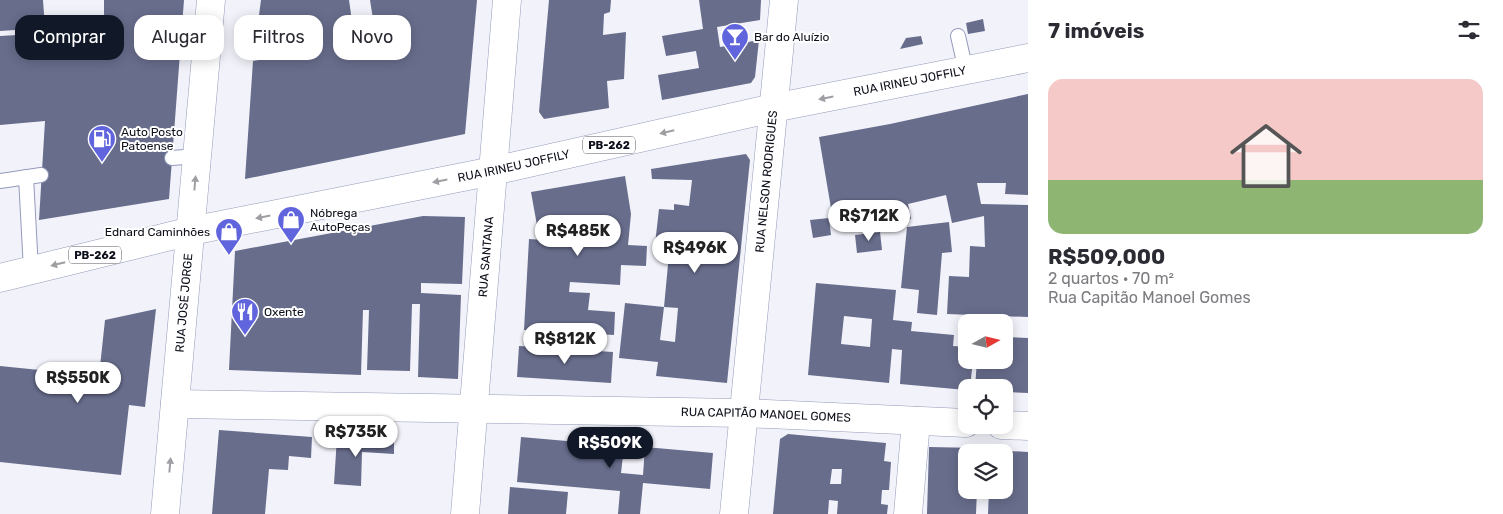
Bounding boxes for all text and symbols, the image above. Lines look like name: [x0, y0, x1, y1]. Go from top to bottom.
chip: Comprar: [15, 15, 124, 60]
chip: Alugar: [134, 15, 224, 60]
chip: Filtros: [234, 15, 323, 60]
chip: Novo: [333, 15, 411, 60]
icon: filters: [1455, 16, 1483, 44]
text: 7 imóveis: [1048, 18, 1144, 43]
bar icon: Bar do Aluízio: [720, 22, 750, 61]
place label: Bar do Aluízio: [754, 30, 830, 44]
street label: RUA IRINEU JOFFILY: [852, 63, 968, 99]
one-way arrow: [818, 94, 833, 102]
street label: RUA NELSON RODRIGUES: [752, 110, 780, 253]
icon: home: [1221, 111, 1311, 201]
fuel station icon: Auto Posto Patoense: [87, 124, 117, 163]
place label: Auto Posto Patoense: [121, 125, 183, 153]
one-way arrow: [659, 128, 674, 136]
road number: PB-262: [583, 136, 635, 154]
street label: RUA IRINEU JOFFILY: [456, 147, 572, 185]
one-way arrow: [191, 174, 199, 190]
one-way arrow: [431, 178, 447, 186]
pin: R$712K: [828, 200, 910, 242]
shop icon: Nóbrega AutoPeças: [276, 205, 306, 244]
place label: Nóbrega AutoPeças: [310, 206, 370, 234]
text: R$712K: [839, 206, 899, 225]
one-way arrow: [255, 213, 271, 221]
pin: R$485K: [537, 214, 619, 257]
street label: RUA SANTANA: [476, 216, 496, 298]
shop icon: Ednard Caminhões: [214, 217, 244, 256]
text: R$485K: [546, 221, 610, 240]
place label: Ednard Caminhões: [105, 225, 210, 239]
pin: R$496K: [654, 232, 736, 274]
text: R$496K: [663, 238, 727, 257]
text: R$509,000: [1048, 244, 1165, 269]
road number: PB-262: [69, 246, 121, 264]
street label: RUA JOSÉ JORGE: [172, 253, 195, 353]
one-way arrow: [51, 260, 66, 268]
text: 2 quartos · 70 m²: [1048, 269, 1174, 288]
text: Rua Capitão Manoel Gomes: [1048, 288, 1251, 307]
restaurant icon: Oxente: [230, 297, 260, 336]
place label: Oxente: [264, 305, 304, 319]
north arrow: [958, 314, 1012, 369]
map controls: [958, 314, 1013, 499]
pin: R$812K: [524, 322, 606, 365]
text: R$812K: [534, 329, 596, 348]
pin: R$550K: [37, 362, 119, 404]
text: R$550K: [46, 368, 110, 387]
button: locate: [958, 379, 1013, 434]
street label: RUA CAPITÃO MANOEL GOMES: [681, 405, 851, 425]
pin: R$735K: [315, 416, 397, 458]
text: R$735K: [325, 422, 387, 441]
pin: R$509K: [569, 426, 651, 469]
text: R$509K: [578, 433, 642, 452]
button: layers: [958, 444, 1013, 499]
one-way arrow: [166, 457, 174, 473]

